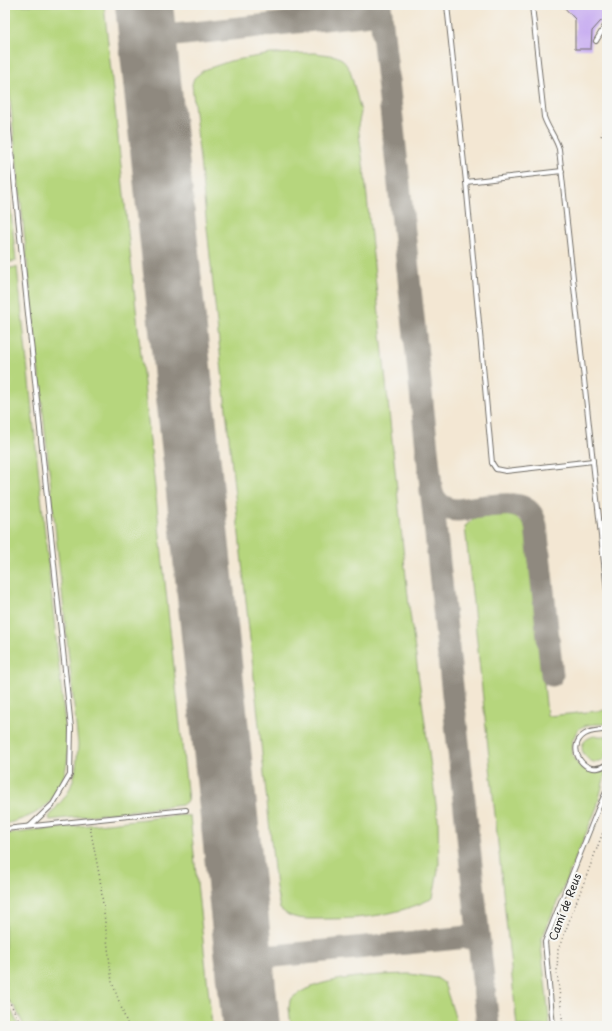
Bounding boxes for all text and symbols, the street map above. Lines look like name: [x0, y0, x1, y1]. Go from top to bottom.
street label: Camí de Reus: [544, 871, 585, 943]

